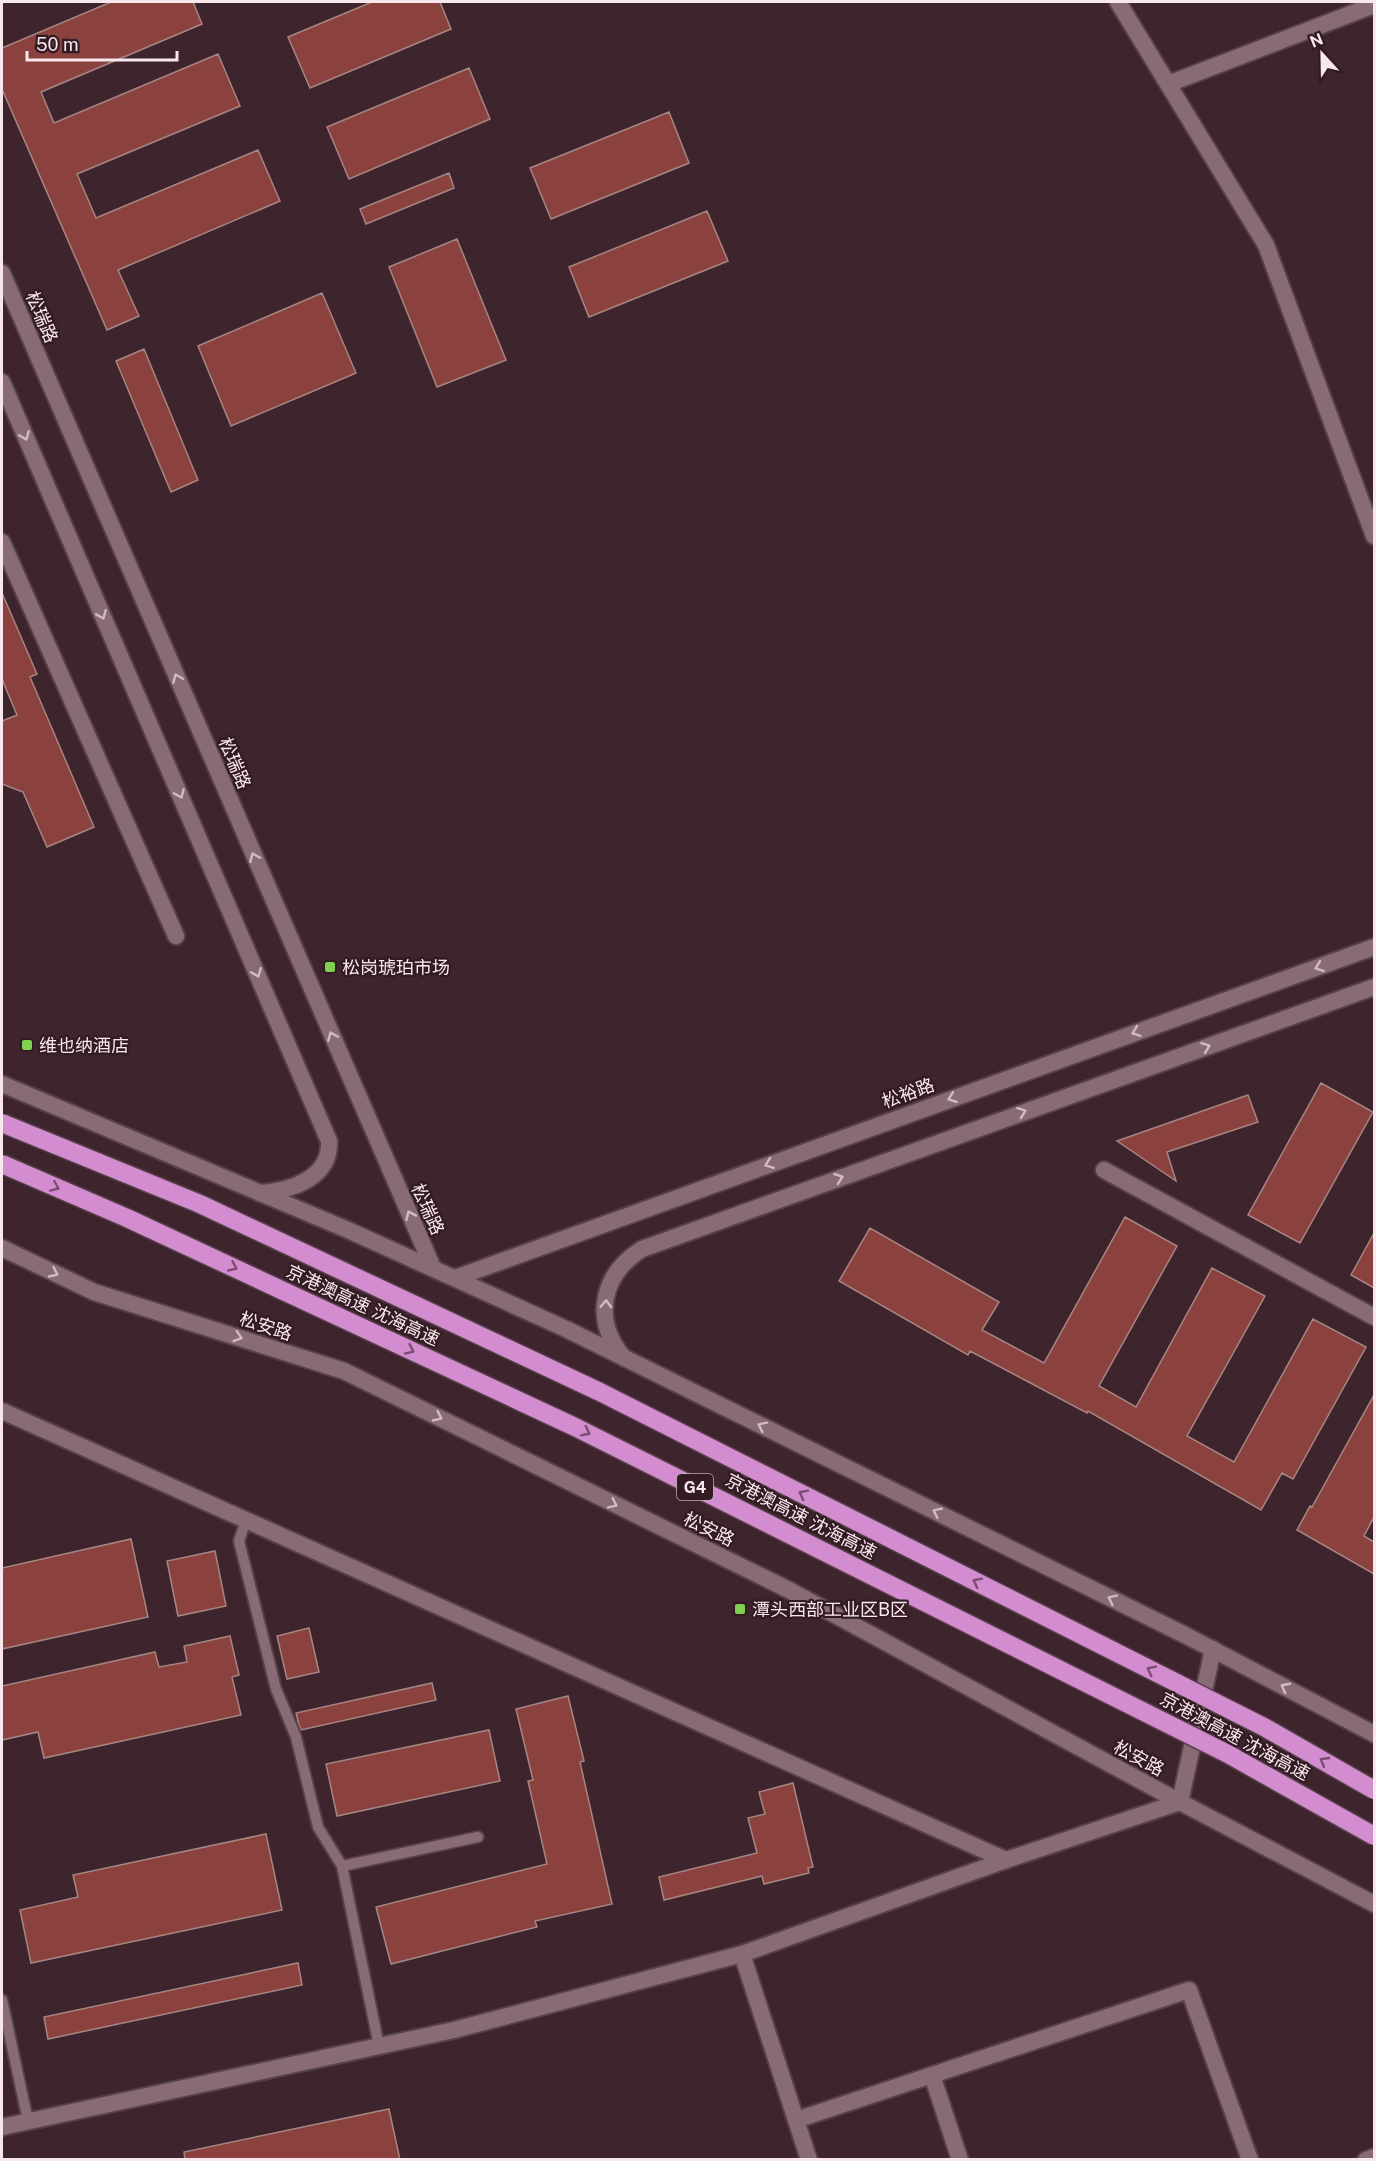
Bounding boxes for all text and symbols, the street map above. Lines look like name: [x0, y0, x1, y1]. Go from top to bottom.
scale bar: [27, 24, 177, 62]
north arrow: [1292, 24, 1352, 84]
text: N: [1307, 29, 1326, 52]
text: 50 m: [36, 34, 79, 55]
street label: 松瑞路: [22, 288, 62, 346]
one-way arrow: [18, 429, 30, 440]
one-way arrow: [95, 608, 107, 619]
one-way arrow: [172, 673, 184, 684]
street label: 松瑞路: [215, 734, 255, 792]
one-way arrow: [173, 787, 185, 798]
one-way arrow: [250, 852, 262, 863]
place label: 松岗琥珀市场: [342, 957, 450, 978]
one-way arrow: [1315, 959, 1325, 972]
marker: 松岗琥珀市场: [323, 960, 337, 974]
one-way arrow: [250, 966, 262, 977]
one-way arrow: [1131, 1025, 1142, 1038]
one-way arrow: [327, 1031, 339, 1042]
place label: 维也纳酒店: [39, 1035, 129, 1056]
marker: 维也纳酒店: [20, 1038, 34, 1052]
one-way arrow: [1200, 1041, 1211, 1054]
street label: 松裕路: [879, 1074, 937, 1112]
one-way arrow: [947, 1091, 958, 1104]
one-way arrow: [1016, 1107, 1027, 1120]
one-way arrow: [764, 1157, 775, 1169]
one-way arrow: [833, 1172, 844, 1185]
one-way arrow: [49, 1180, 60, 1192]
street label: 松瑞路: [407, 1180, 449, 1238]
one-way arrow: [405, 1210, 417, 1221]
one-way arrow: [226, 1260, 237, 1272]
street label: 京港澳高速 沈海高速: [283, 1260, 443, 1350]
one-way arrow: [48, 1266, 59, 1278]
one-way arrow: [600, 1299, 613, 1308]
street label: 松安路: [237, 1308, 295, 1344]
one-way arrow: [232, 1330, 243, 1342]
one-way arrow: [403, 1342, 414, 1354]
one-way arrow: [432, 1410, 443, 1422]
one-way arrow: [758, 1422, 769, 1433]
one-way arrow: [580, 1425, 591, 1437]
street label: 京港澳高速 沈海高速: [722, 1469, 880, 1563]
road number: G4: [677, 1474, 713, 1500]
one-way arrow: [798, 1490, 809, 1502]
one-way arrow: [606, 1497, 617, 1508]
street label: 松安路: [680, 1508, 738, 1550]
one-way arrow: [932, 1508, 943, 1520]
one-way arrow: [972, 1578, 983, 1590]
one-way arrow: [1107, 1594, 1118, 1606]
place label: 潭头西部工业区B区: [752, 1599, 908, 1620]
marker: 潭头西部工业区B区: [733, 1602, 747, 1616]
one-way arrow: [1147, 1666, 1157, 1677]
one-way arrow: [1281, 1683, 1292, 1695]
street label: 京港澳高速 沈海高速: [1157, 1688, 1313, 1784]
street label: 松安路: [1110, 1736, 1168, 1780]
one-way arrow: [1319, 1757, 1330, 1768]

